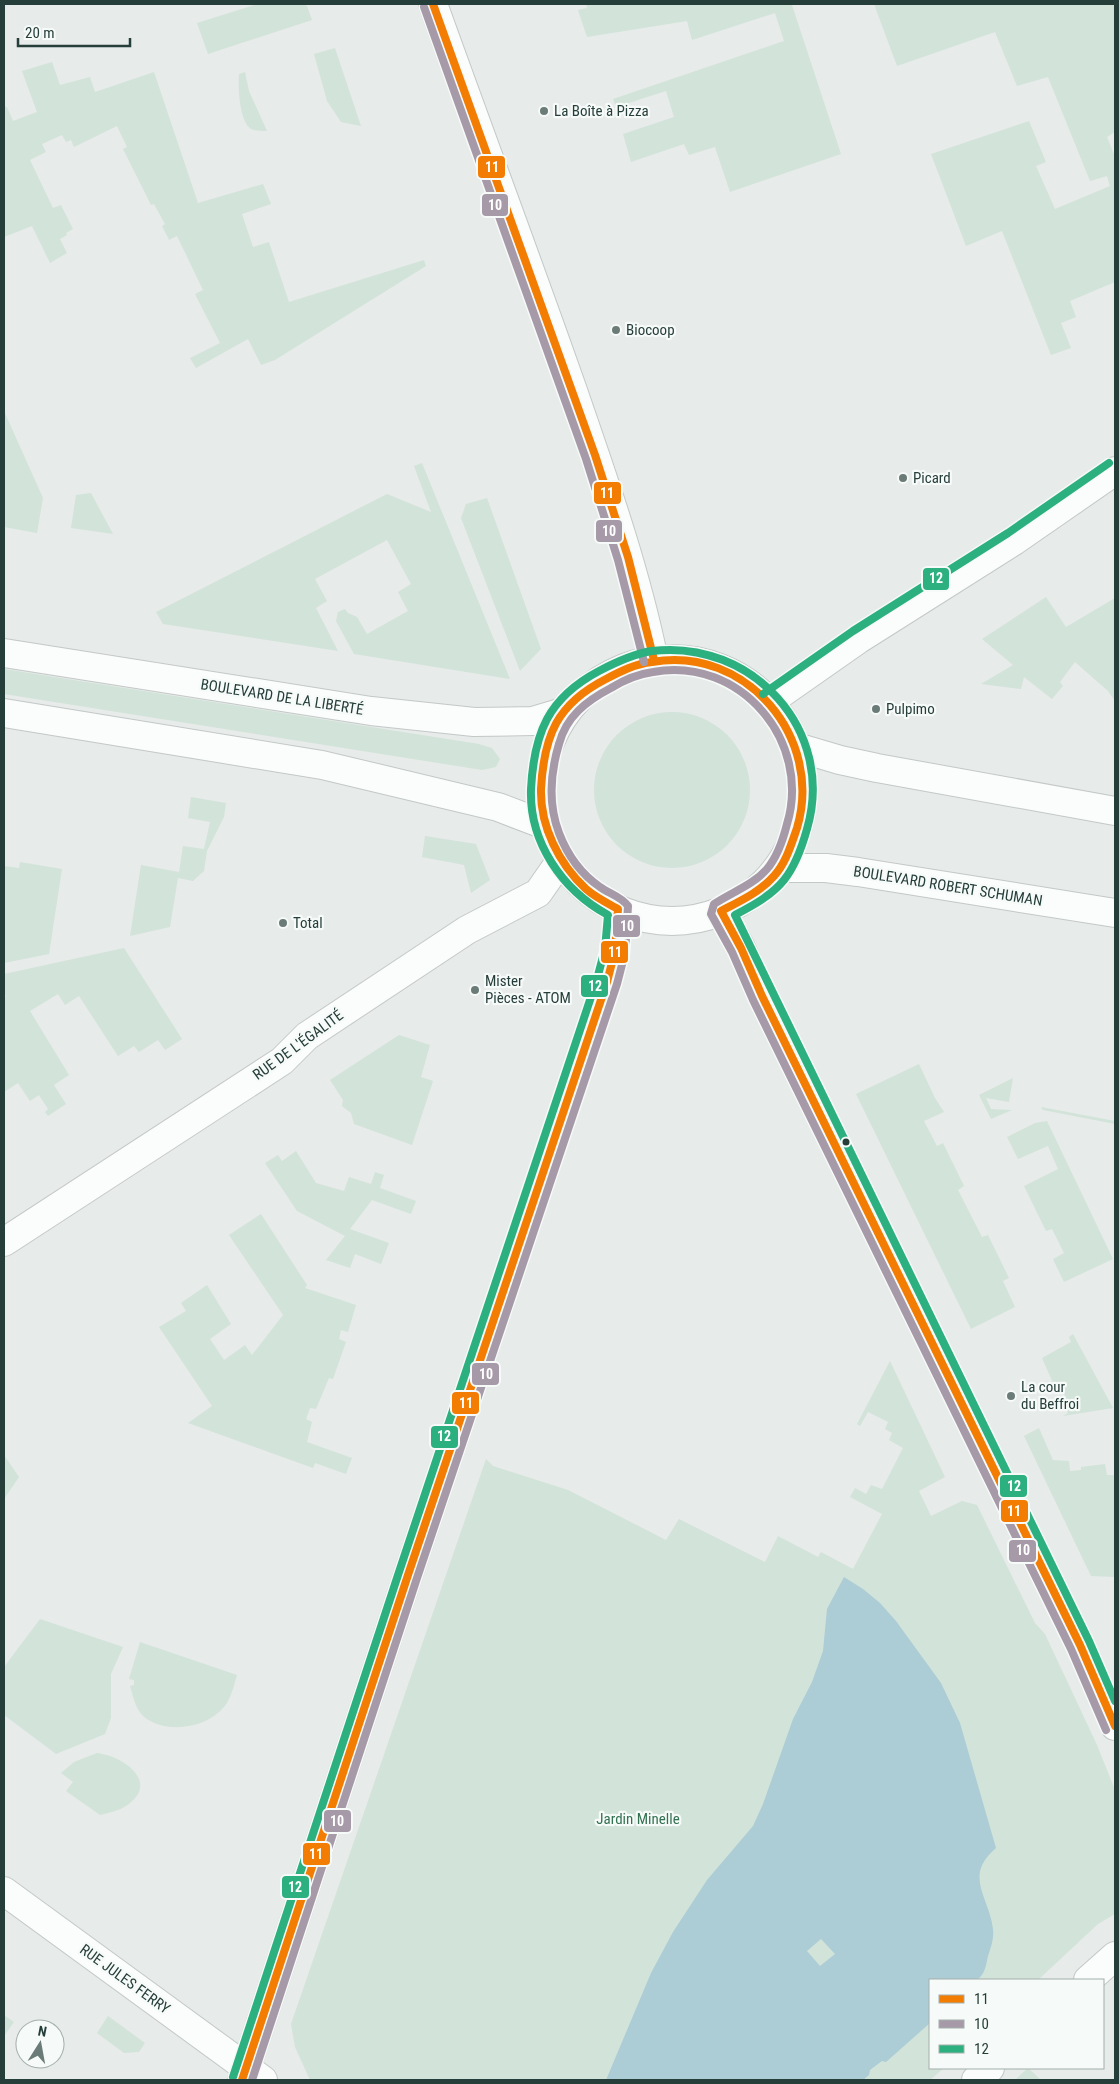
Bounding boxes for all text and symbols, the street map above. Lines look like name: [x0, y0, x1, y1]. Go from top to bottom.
scale bar: [18, 15, 130, 47]
text: 20 m: [25, 24, 55, 42]
place label: La Boîte à Pizza: [554, 102, 649, 120]
marker: La Boîte à Pizza: [538, 105, 550, 117]
line badge: 11: [477, 155, 506, 179]
text: 11: [485, 159, 499, 175]
line badge: 10: [481, 193, 509, 217]
text: 10: [488, 197, 502, 213]
place label: Biocoop: [626, 321, 675, 339]
marker: Biocoop: [610, 324, 622, 336]
place label: Picard: [913, 469, 951, 487]
marker: Picard: [897, 472, 909, 484]
line badge: 11: [593, 481, 622, 505]
text: 11: [600, 485, 614, 501]
line badge: 10: [595, 519, 623, 543]
text: 10: [602, 523, 616, 539]
line badge: 12: [922, 567, 950, 591]
text: 12: [929, 570, 943, 586]
street label: BOULEVARD DE LA LIBERTÉ: [199, 675, 365, 719]
place label: Pulpimo: [886, 700, 935, 718]
marker: Pulpimo: [870, 703, 882, 715]
street label: BOULEVARD ROBERT SCHUMAN: [852, 862, 1044, 910]
place label: Total: [293, 914, 323, 932]
line badge: 10: [612, 914, 641, 938]
marker: Total: [277, 917, 289, 929]
text: 10: [620, 918, 634, 934]
line badge: 11: [600, 940, 629, 964]
text: 11: [608, 944, 622, 960]
place label: Mister Pièces - ATOM: [485, 972, 571, 1007]
line badge: 12: [580, 974, 609, 998]
text: 12: [588, 978, 602, 994]
marker: Mister Pièces - ATOM: [469, 984, 481, 996]
street label: RUE DE L'ÉGALITÉ: [249, 1006, 347, 1084]
unlabelled marker: [841, 1137, 851, 1147]
line badge: 10: [471, 1362, 500, 1386]
text: 10: [479, 1366, 493, 1382]
place label: La cour du Beffroi: [1021, 1378, 1079, 1413]
marker: La cour du Beffroi: [1005, 1390, 1017, 1402]
line badge: 11: [451, 1391, 480, 1415]
text: 11: [459, 1395, 473, 1411]
line badge: 12: [430, 1425, 459, 1449]
text: 12: [437, 1428, 451, 1444]
line badge: 12: [999, 1474, 1028, 1498]
text: 12: [1007, 1478, 1021, 1494]
line badge: 11: [1000, 1499, 1029, 1523]
text: 11: [1007, 1503, 1021, 1519]
line badge: 10: [1008, 1539, 1037, 1563]
text: 10: [1016, 1542, 1030, 1558]
line badge: 10: [323, 1809, 352, 1833]
park label: Jardin Minelle: [596, 1810, 680, 1828]
text: 10: [330, 1813, 344, 1829]
line badge: 11: [302, 1842, 331, 1866]
text: 11: [309, 1846, 323, 1862]
line badge: 12: [281, 1875, 310, 1899]
text: 12: [288, 1879, 302, 1895]
street label: RUE JULES FERRY: [76, 1940, 174, 2018]
legend: [929, 1979, 1104, 2069]
text: 11: [974, 1990, 989, 2008]
text: 10: [974, 2015, 989, 2033]
north arrow: [15, 2019, 65, 2069]
text: N: [37, 2023, 48, 2040]
text: 12: [974, 2040, 989, 2058]

